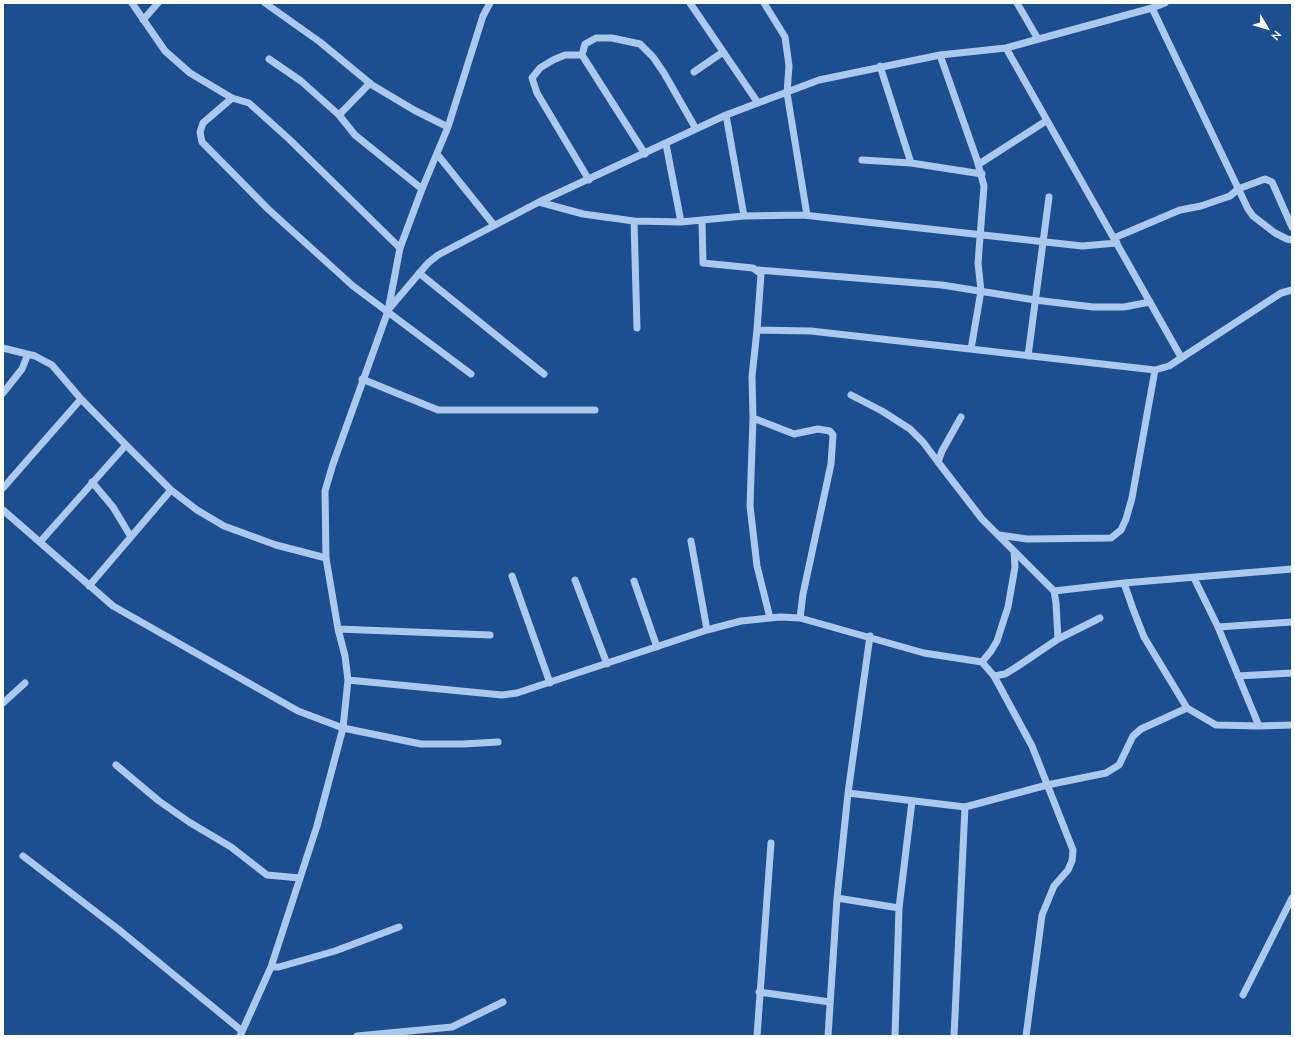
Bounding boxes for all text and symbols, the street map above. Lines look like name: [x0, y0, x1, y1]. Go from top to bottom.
north arrow: [1247, 8, 1287, 48]
text: N: [1268, 28, 1285, 43]

